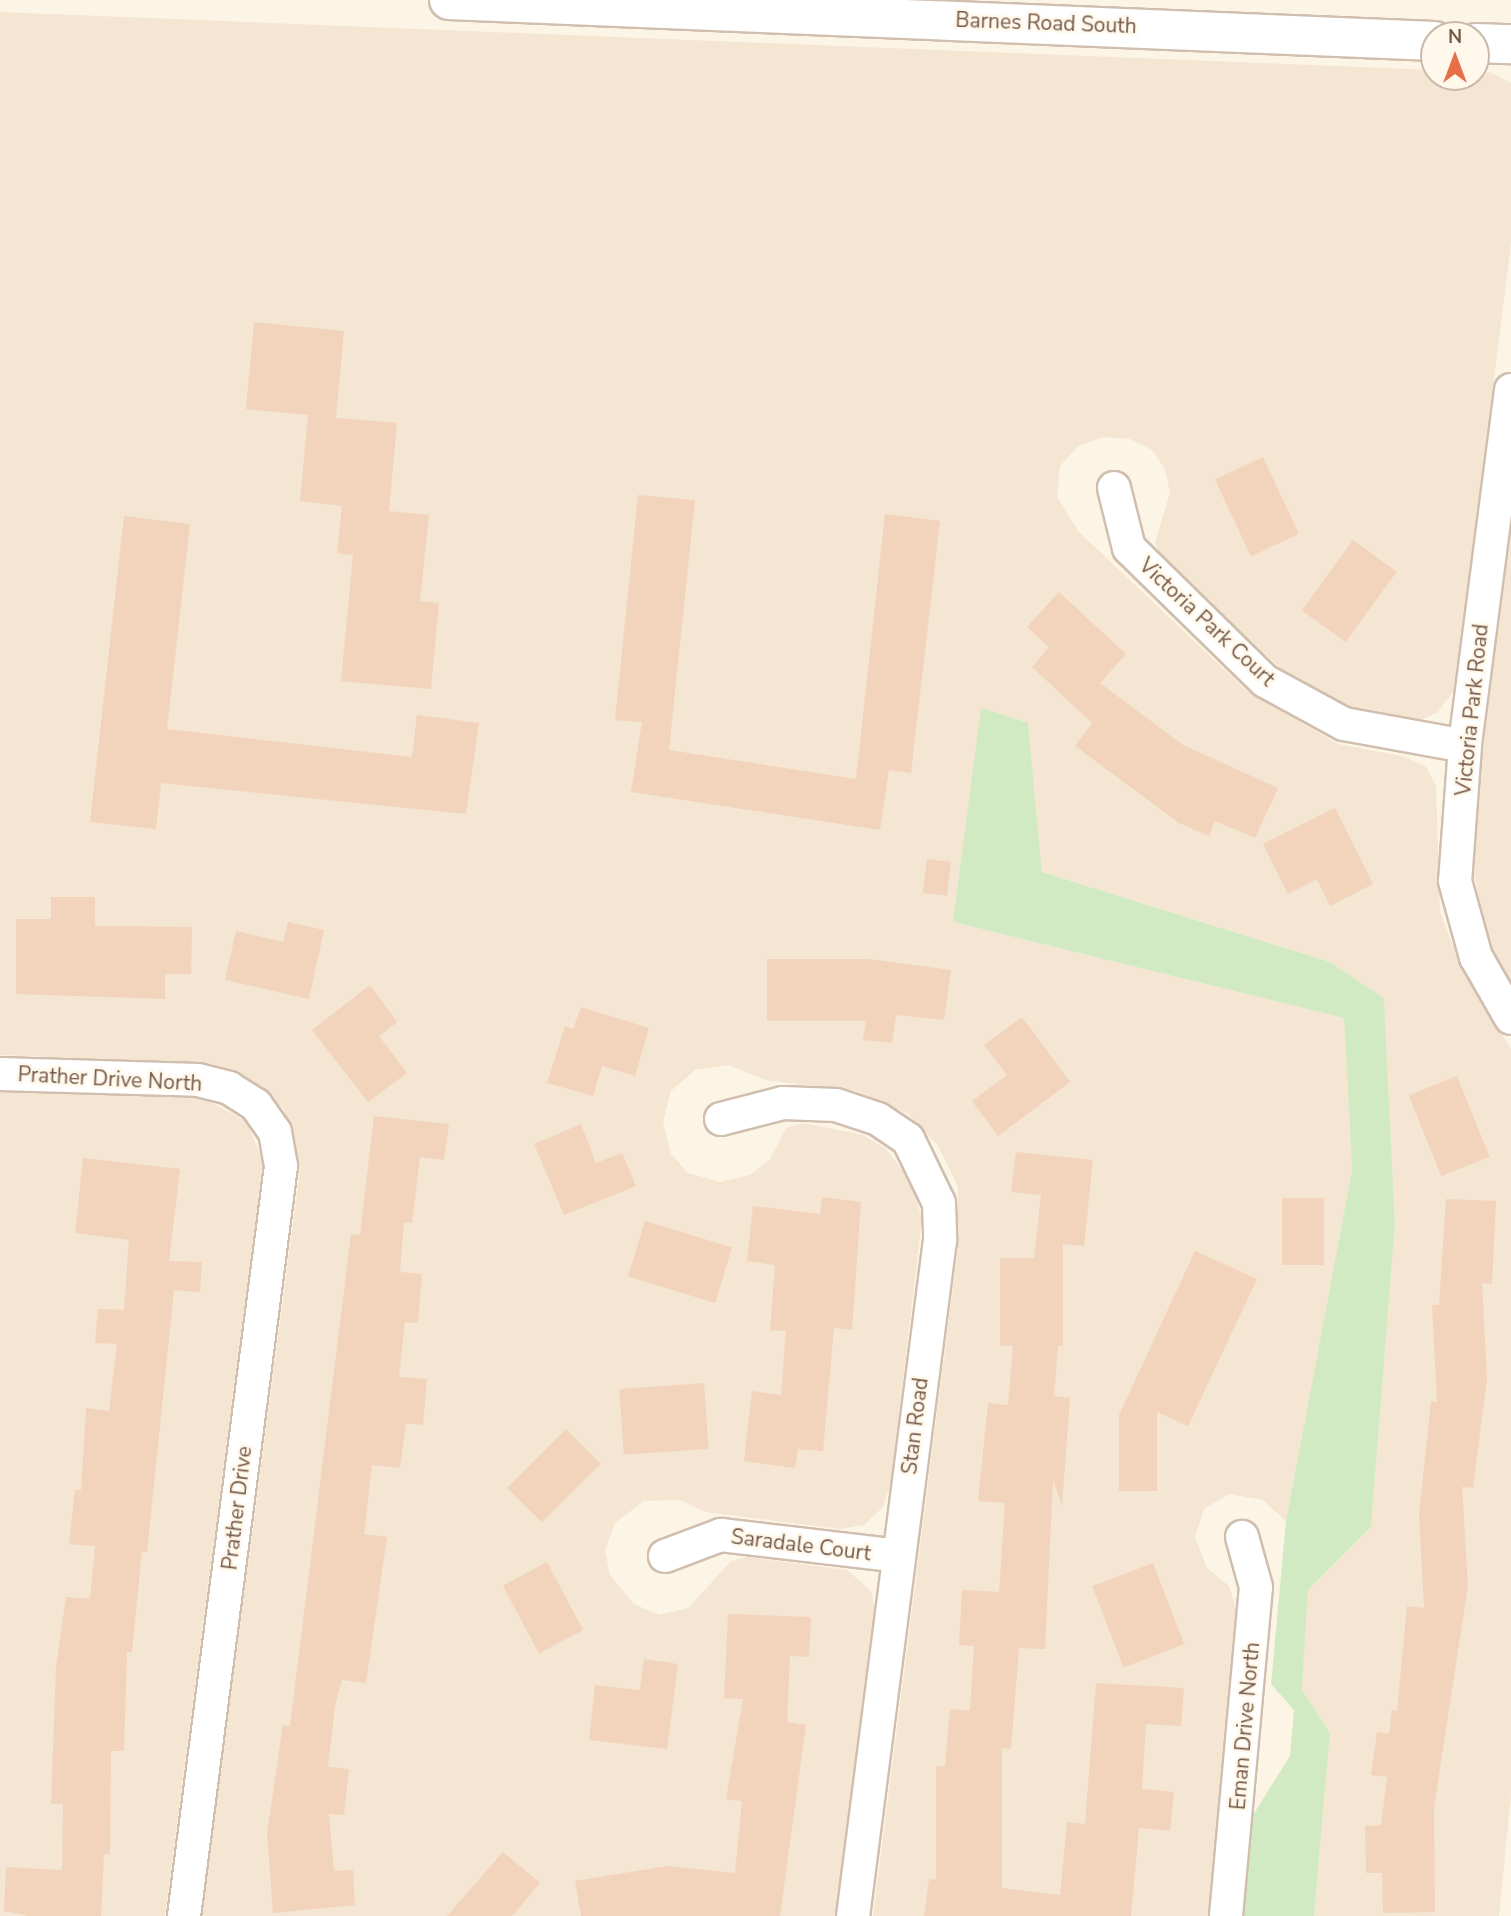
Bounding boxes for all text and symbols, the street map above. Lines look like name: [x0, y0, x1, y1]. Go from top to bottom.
street label: Barnes Road South: [955, 7, 1137, 39]
north arrow: [1420, 21, 1490, 91]
text: N: [1448, 24, 1462, 50]
street label: Victoria Park Court: [1134, 553, 1280, 691]
street label: Victoria Park Road: [1450, 623, 1494, 797]
street label: Prather Drive North: [17, 1062, 203, 1096]
street label: Stan Road: [897, 1376, 933, 1476]
street label: Prather Drive: [217, 1445, 257, 1571]
street label: Saradale Court: [730, 1524, 872, 1566]
street label: Eman Drive North: [1225, 1641, 1265, 1811]

